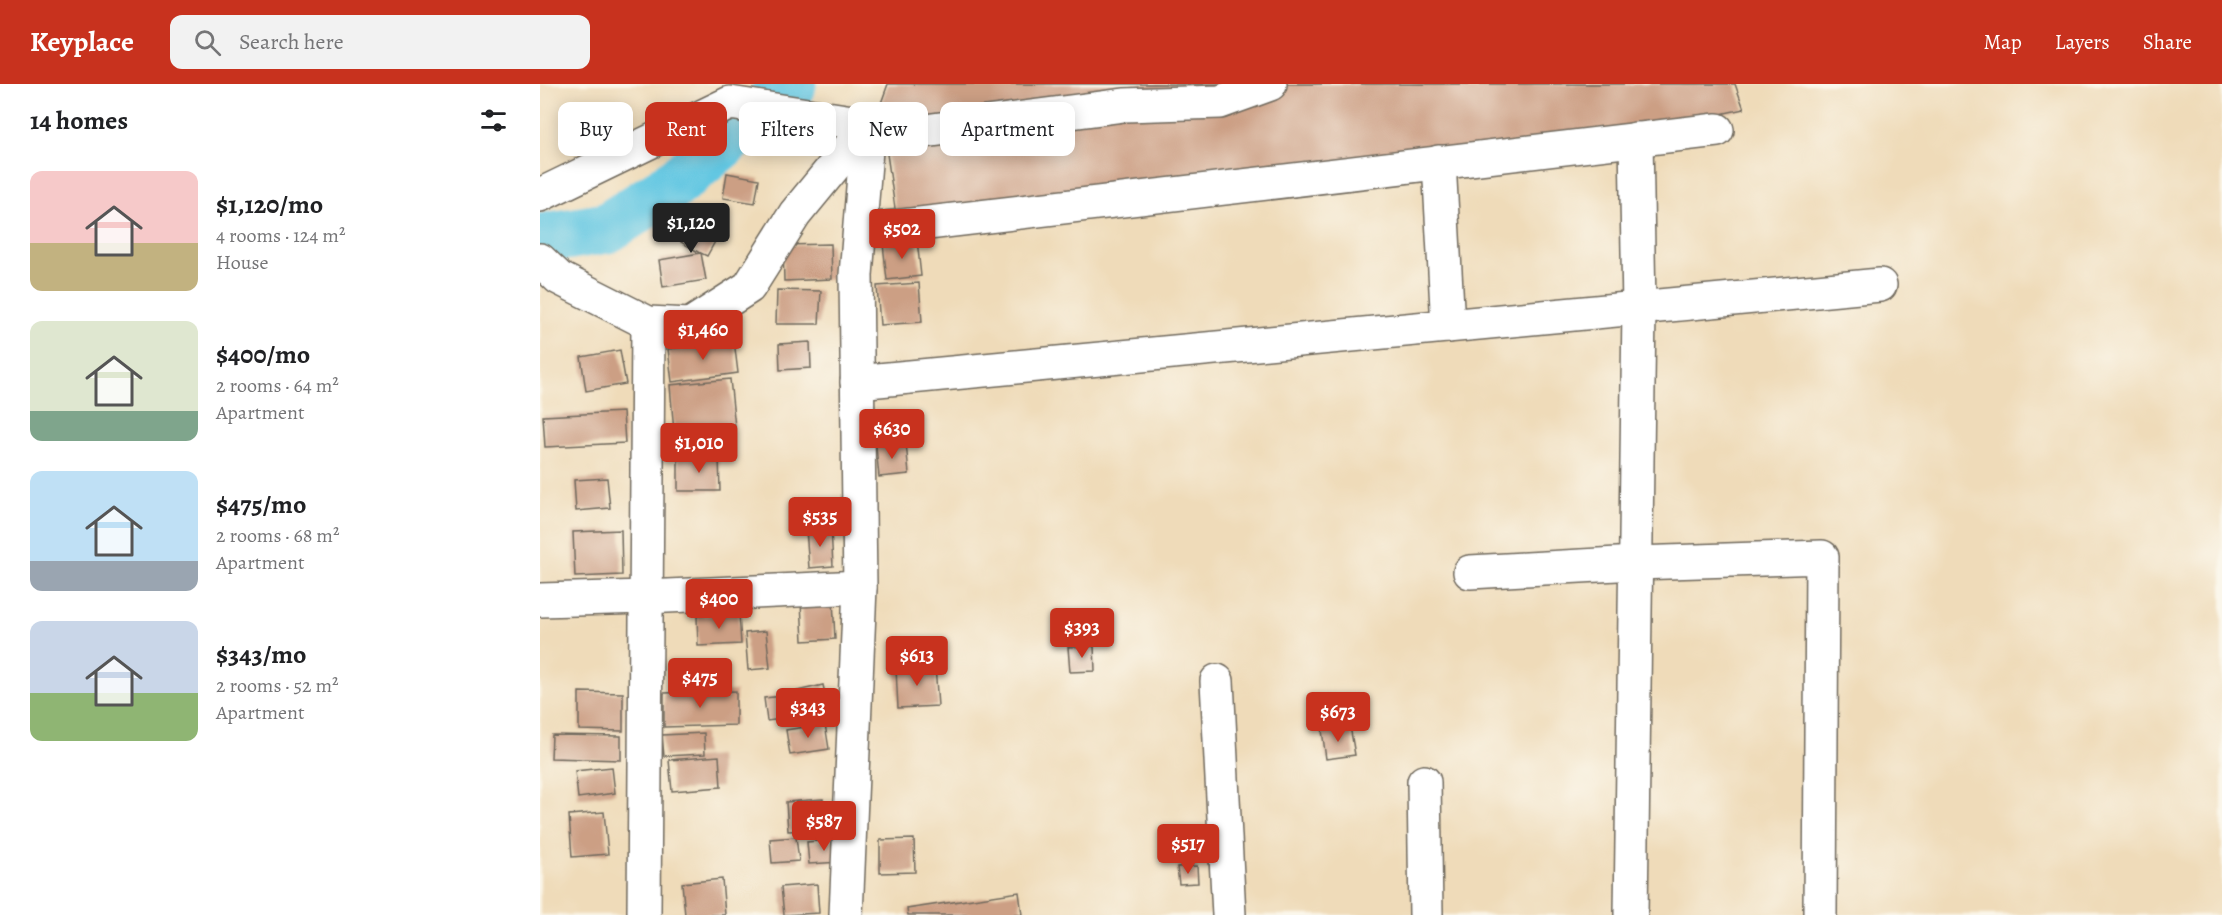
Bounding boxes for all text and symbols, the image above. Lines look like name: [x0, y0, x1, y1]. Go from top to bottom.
search box: [170, 15, 590, 69]
text: Keyplace: [30, 23, 134, 61]
icon: search: [191, 26, 224, 59]
text: Search here: [239, 27, 344, 57]
text: Map: [1983, 28, 2022, 56]
text: Layers: [2055, 28, 2110, 56]
text: Share: [2143, 28, 2192, 56]
chip: Buy: [558, 102, 633, 156]
chip: Rent: [645, 102, 727, 156]
chip: Filters: [739, 102, 836, 156]
chip: New: [848, 102, 928, 156]
chip: Apartment: [940, 102, 1075, 156]
text: 14 homes: [30, 103, 128, 138]
icon: filters: [477, 104, 510, 137]
text: $1,120/mo: [216, 187, 323, 222]
icon: home: [78, 195, 150, 267]
pin: $1,120: [642, 203, 740, 254]
text: $1,120: [667, 209, 715, 236]
pin: $502: [866, 209, 938, 260]
text: $502: [883, 215, 921, 242]
text: 4 rooms · 124 m²: [216, 222, 346, 249]
text: House: [216, 249, 268, 276]
pin: $1,460: [654, 310, 752, 361]
text: $1,460: [678, 316, 728, 343]
text: $400/mo: [216, 337, 310, 372]
icon: home: [78, 345, 150, 417]
text: 2 rooms · 64 m²: [216, 372, 339, 399]
text: Apartment: [216, 399, 305, 426]
pin: $630: [856, 409, 928, 460]
text: $630: [873, 415, 911, 442]
pin: $1,010: [650, 423, 748, 474]
text: $1,010: [674, 429, 724, 456]
text: $475/mo: [216, 487, 306, 522]
icon: home: [78, 495, 150, 567]
pin: $535: [784, 497, 856, 548]
text: $535: [803, 503, 838, 530]
text: 2 rooms · 68 m²: [216, 522, 340, 549]
text: Apartment: [216, 549, 305, 576]
pin: $400: [683, 579, 755, 630]
text: $400: [700, 585, 738, 612]
pin: $393: [1046, 608, 1118, 659]
text: $393: [1064, 614, 1100, 641]
pin: $613: [881, 636, 953, 687]
text: $343/mo: [216, 637, 306, 672]
text: $613: [900, 642, 934, 669]
icon: home: [78, 645, 150, 717]
pin: $475: [664, 658, 736, 709]
text: $475: [682, 664, 718, 691]
text: 2 rooms · 52 m²: [216, 672, 339, 699]
pin: $343: [772, 688, 844, 739]
pin: $673: [1302, 692, 1374, 743]
text: $343: [790, 694, 826, 721]
text: $673: [1320, 698, 1356, 725]
text: Apartment: [216, 699, 305, 726]
pin: $587: [788, 801, 860, 852]
text: $587: [806, 807, 842, 834]
pin: $517: [1152, 824, 1224, 875]
text: $517: [1171, 830, 1205, 857]

